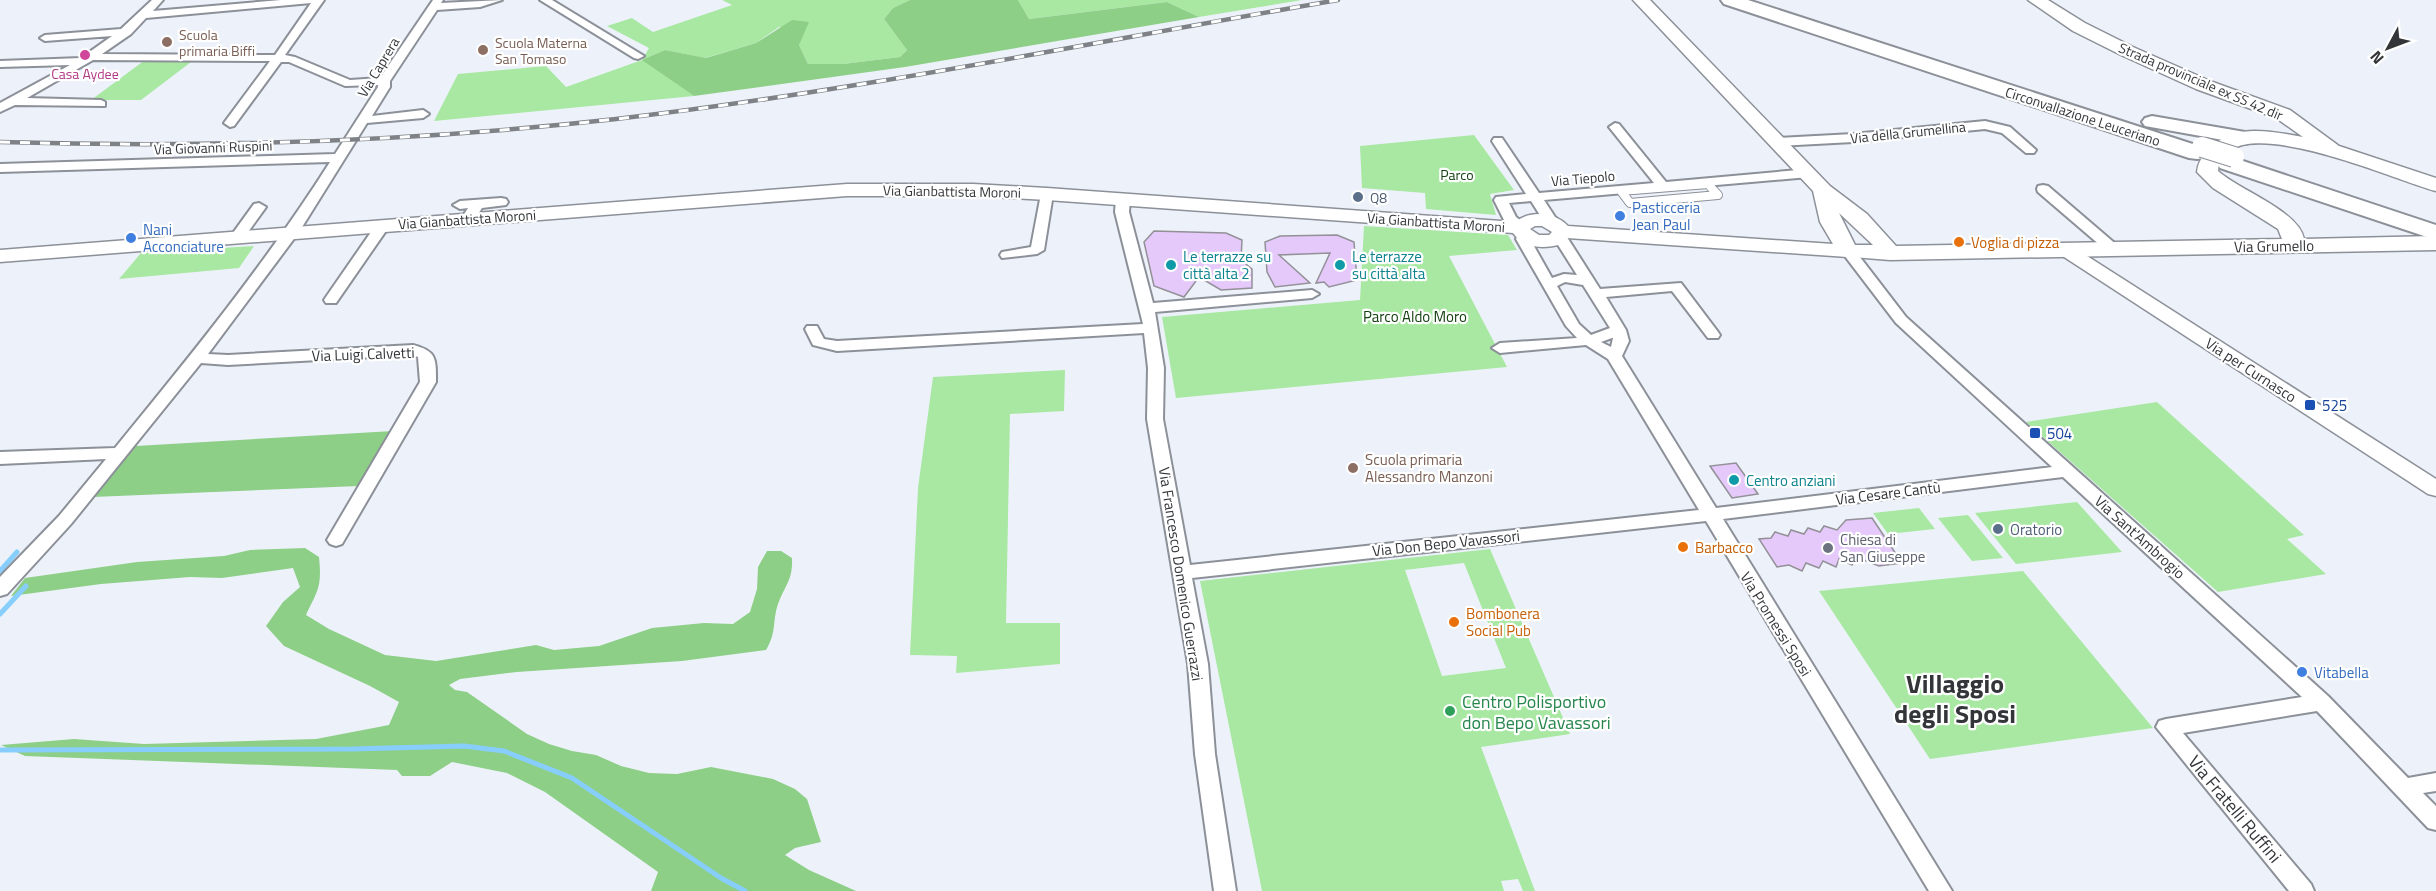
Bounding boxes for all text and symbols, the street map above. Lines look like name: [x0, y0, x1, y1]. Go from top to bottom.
north arrow: [2358, 18, 2418, 78]
place label: Scuola primaria Biffi: [179, 24, 255, 61]
place label: Scuola Materna San Tomaso: [495, 32, 587, 69]
street label: Via Caprera: [352, 33, 404, 101]
marker: Scuola primaria Biffi: [160, 35, 174, 49]
street label: Strada provinciale ex SS 42 dir: [2116, 37, 2287, 125]
marker: Scuola Materna San Tomaso: [476, 43, 490, 57]
text: N: [2364, 46, 2389, 70]
marker: Casa Aydee: [78, 48, 92, 62]
place label: Casa Aydee: [51, 63, 119, 84]
street label: Circonvallazione Leuceriano: [2003, 81, 2163, 151]
street label: Via della Grumellina: [1849, 115, 1967, 149]
street label: Via Giovanni Ruspini: [153, 134, 273, 160]
park label: Parco: [1440, 164, 1474, 185]
street label: Via Tiepolo: [1550, 165, 1616, 191]
street label: Via Gianbattista Moroni: [883, 179, 1021, 203]
place label: Q8: [1370, 187, 1387, 208]
marker: Q8: [1351, 190, 1365, 204]
place label: Pasticceria Jean Paul: [1632, 196, 1701, 236]
street label: Via Gianbattista Moroni: [397, 204, 537, 234]
street label: Via Gianbattista Moroni: [1366, 207, 1506, 237]
marker: Pasticceria Jean Paul: [1613, 209, 1627, 223]
place label: Nani Acconciature: [143, 218, 224, 258]
marker: Nani Acconciature: [124, 231, 138, 245]
place label: Voglia di pizza: [1971, 231, 2060, 254]
street label: Via Grumello: [2234, 234, 2314, 258]
marker: Voglia di pizza: [1952, 235, 1966, 249]
place label: Le terrazze su città alta 2: [1183, 245, 1271, 285]
place label: Le terrazze su città alta: [1352, 245, 1426, 285]
marker: Le terrazze su città alta 2: [1164, 258, 1178, 272]
marker: Le terrazze su città alta: [1333, 258, 1347, 272]
park label: Parco Aldo Moro: [1363, 305, 1467, 328]
street label: Via per Curnasco: [2201, 332, 2301, 408]
street label: Via Luigi Calvetti: [311, 341, 415, 367]
place label: 525: [2322, 394, 2347, 417]
marker: 525: [2303, 398, 2317, 412]
place label: 504: [2047, 422, 2072, 445]
marker: 504: [2028, 426, 2042, 440]
place label: Scuola primaria Alessandro Manzoni: [1365, 448, 1493, 488]
marker: Scuola primaria Alessandro Manzoni: [1346, 461, 1360, 475]
street label: Via Francesco Domenico Guerrazzi: [1153, 465, 1209, 683]
place label: Centro anziani: [1746, 469, 1836, 492]
marker: Centro anziani: [1727, 473, 1741, 487]
street label: Via Cesare Cantù: [1834, 475, 1942, 511]
street label: Via Sant'Ambrogio: [2089, 490, 2191, 584]
place label: Oratorio: [2010, 518, 2062, 541]
marker: Oratorio: [1991, 522, 2005, 536]
street label: Via Don Bepo Vavassori: [1371, 524, 1521, 562]
place label: Chiesa di San Giuseppe: [1840, 528, 1925, 568]
place label: Barbacco: [1695, 536, 1753, 559]
marker: Barbacco: [1676, 540, 1690, 554]
marker: Chiesa di San Giuseppe: [1821, 541, 1835, 555]
street label: Via Promessi Sposi: [1735, 567, 1817, 681]
place label: Bombonera Social Pub: [1466, 602, 1540, 642]
marker: Bombonera Social Pub: [1447, 615, 1461, 629]
place label: Vitabella: [2314, 661, 2369, 684]
district label: Villaggio degli Sposi: [1894, 664, 2016, 733]
marker: Vitabella: [2295, 665, 2309, 679]
place label: Centro Polisportivo don Bepo Vavassori: [1462, 688, 1611, 736]
marker: Centro Polisportivo don Bepo Vavassori: [1443, 704, 1457, 718]
street label: Via Fratelli Ruffini: [2182, 749, 2288, 869]

